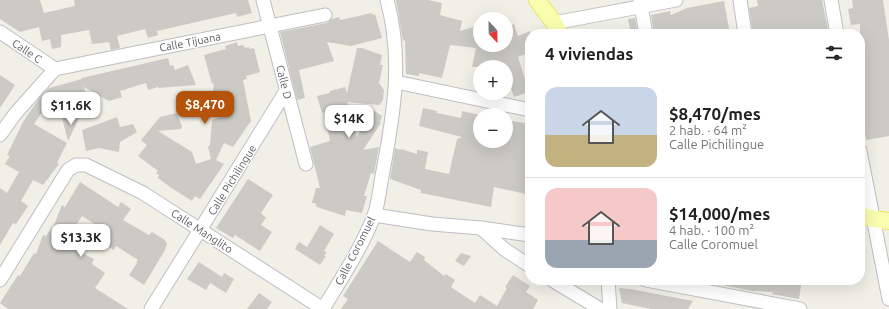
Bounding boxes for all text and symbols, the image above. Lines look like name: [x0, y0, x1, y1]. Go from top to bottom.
north arrow: [473, 12, 513, 52]
map controls: [473, 12, 513, 148]
street label: Calle Tijuana: [158, 30, 222, 54]
street label: Calle C: [10, 37, 44, 65]
icon: filters: [823, 42, 845, 64]
text: 4 viviendas: [545, 44, 633, 63]
button: +: [473, 60, 513, 100]
street label: Calle D: [274, 64, 294, 100]
pin: $8,470: [172, 91, 238, 125]
pin: $11.6K: [38, 92, 104, 126]
text: $8,470: [185, 97, 225, 111]
text: $11.6K: [50, 98, 92, 112]
icon: home: [577, 103, 625, 151]
text: $8,470/mes: [669, 104, 761, 123]
pin: $14K: [325, 105, 373, 139]
button: −: [473, 108, 513, 148]
text: $14K: [334, 111, 364, 125]
text: 2 hab. · 64 m²: [669, 123, 747, 137]
text: Calle Pichilingue: [669, 137, 764, 151]
street label: Calle Pichilingue: [206, 143, 258, 217]
icon: home: [577, 204, 625, 252]
text: $14,000/mes: [669, 204, 770, 223]
street label: Calle Manglito: [169, 207, 235, 255]
street label: Calle Coromuel: [333, 215, 377, 287]
text: 4 hab. · 100 m²: [669, 223, 754, 237]
pin: $13.3K: [48, 224, 114, 258]
text: $13.3K: [60, 230, 102, 244]
text: Calle Coromuel: [669, 237, 758, 251]

